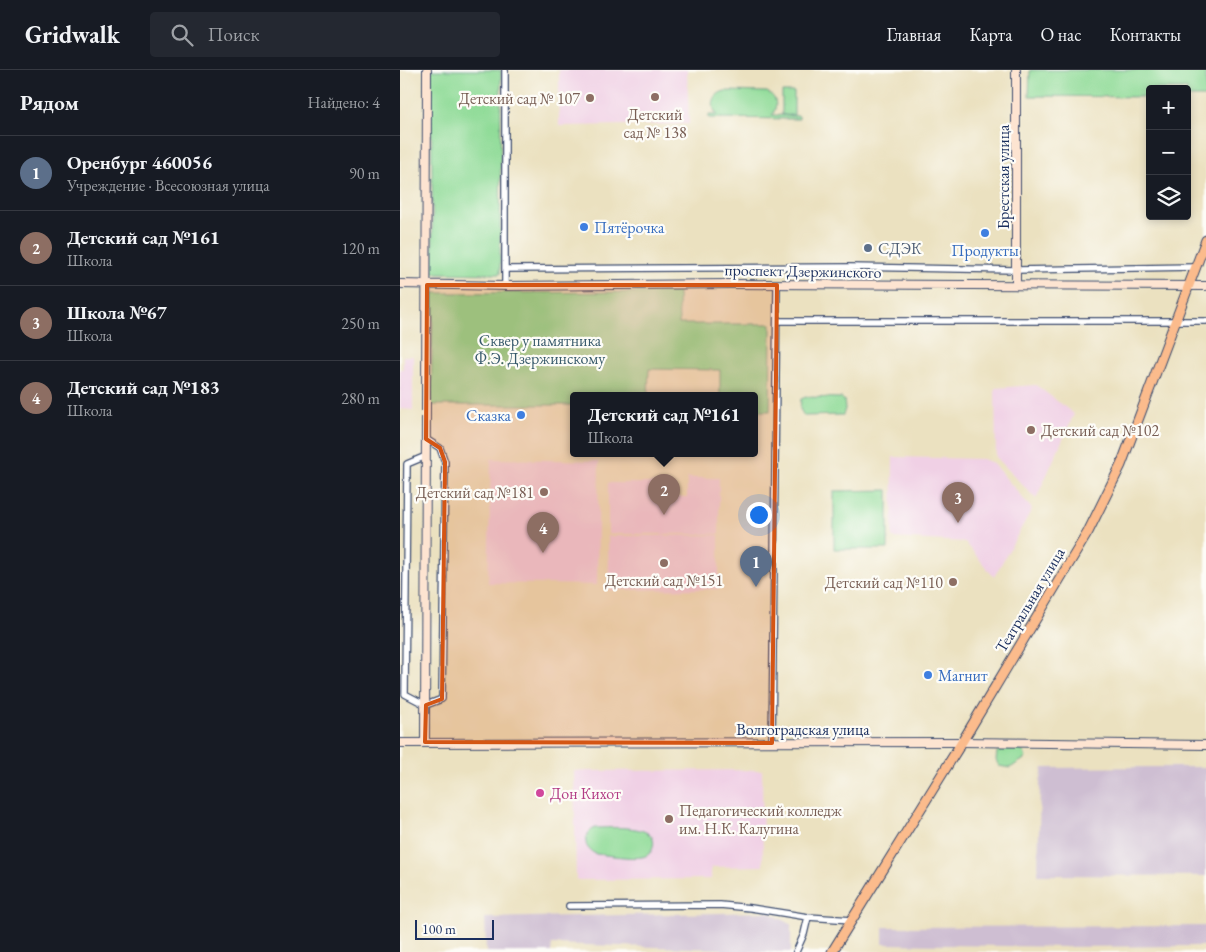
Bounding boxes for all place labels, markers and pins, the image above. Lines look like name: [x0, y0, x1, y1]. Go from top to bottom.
place label: Детский сад № 107: [459, 88, 580, 109]
marker: Детский сад № 138: [649, 91, 661, 103]
marker: Детский сад № 107: [584, 92, 596, 104]
place label: Детский сад № 138: [623, 104, 687, 143]
place label: Пятёрочка: [594, 217, 665, 238]
marker: Пятёрочка: [578, 221, 590, 233]
marker: Продукты: [979, 227, 991, 239]
place label: СДЭК: [878, 238, 922, 259]
place label: Продукты: [951, 240, 1019, 261]
marker: СДЭК: [862, 242, 874, 254]
place label: Сказка: [466, 405, 512, 426]
marker: Сказка: [515, 409, 527, 421]
place label: Детский сад №102: [1041, 420, 1159, 441]
marker: Детский сад №102: [1025, 424, 1037, 436]
pin: 2: [648, 474, 680, 515]
place label: Детский сад №181: [416, 482, 534, 503]
pin: 3: [942, 482, 974, 523]
marker: Детский сад №181: [538, 486, 550, 498]
pin: 4: [527, 512, 559, 553]
pin: 1: [740, 546, 772, 587]
marker: Детский сад №151: [658, 557, 670, 569]
place label: Детский сад №151: [605, 570, 723, 591]
place label: Детский сад №110: [825, 572, 943, 593]
marker: Детский сад №110: [947, 576, 959, 588]
place label: Магнит: [938, 665, 988, 686]
marker: Магнит: [922, 669, 934, 681]
place label: Дон Кихот: [550, 783, 621, 804]
marker: Дон Кихот: [534, 787, 546, 799]
place label: Педагогический колледж им. Н.К. Калугина: [679, 800, 842, 839]
marker: Педагогический колледж им. Н.К. Калугина: [663, 813, 675, 825]

